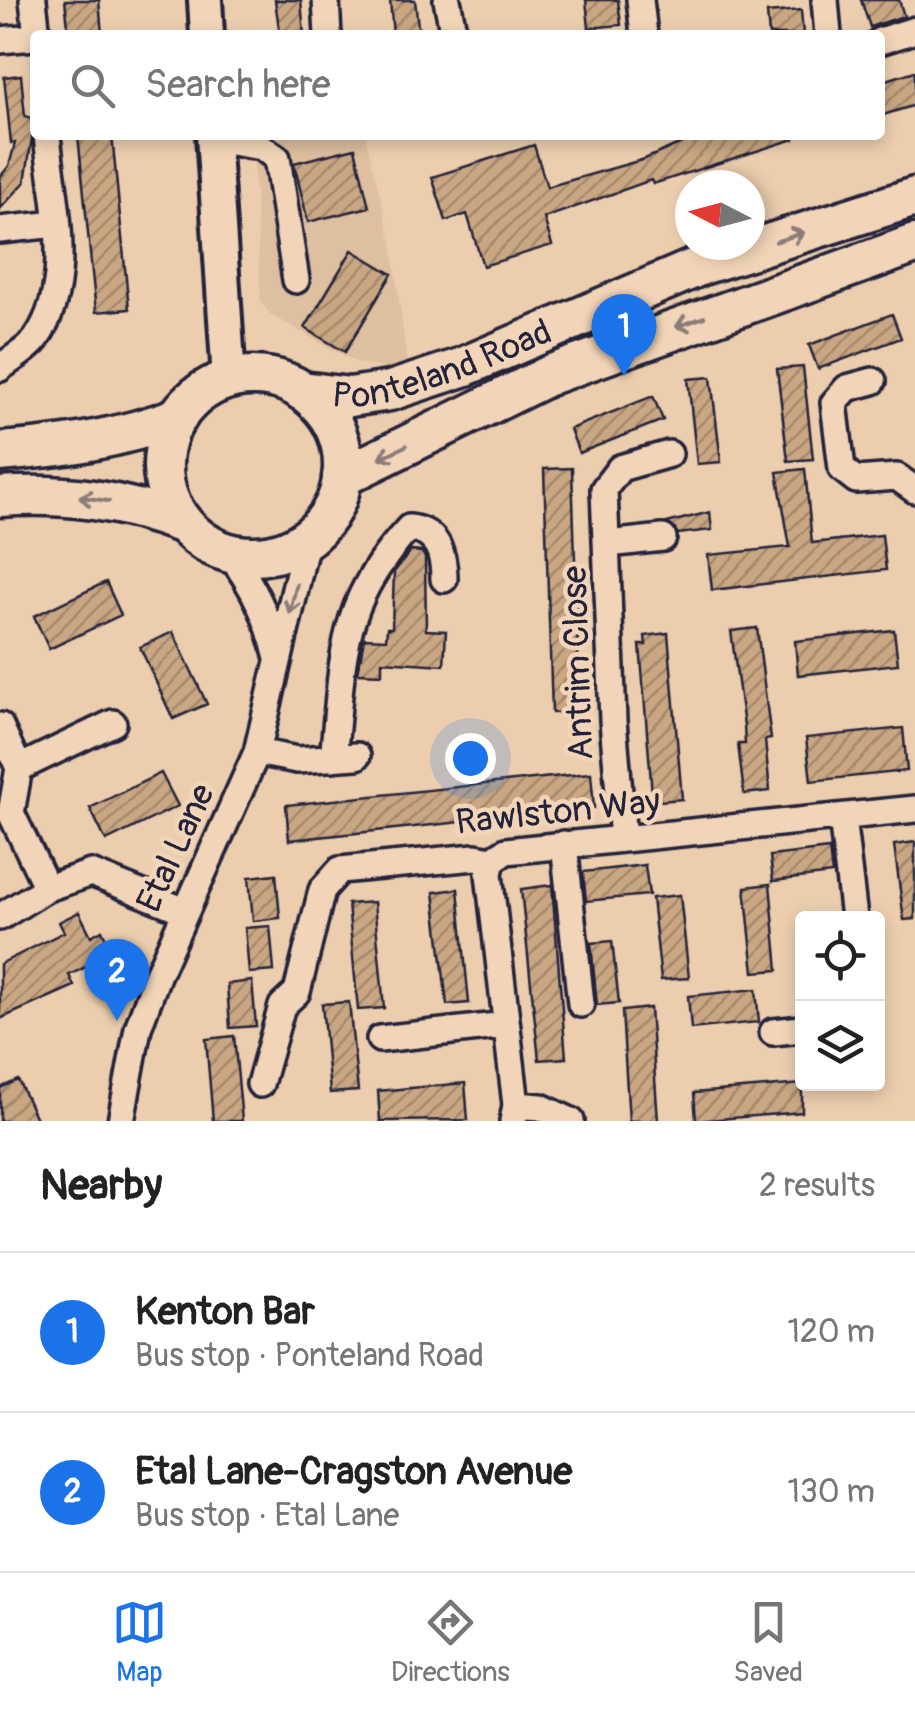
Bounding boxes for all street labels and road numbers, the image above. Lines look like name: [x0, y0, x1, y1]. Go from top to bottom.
street label: Ponteland Road: [329, 310, 558, 419]
street label: Antrim Close: [553, 565, 603, 761]
street label: Etal Lane: [127, 777, 225, 919]
street label: Rawlston Way: [454, 779, 662, 845]

